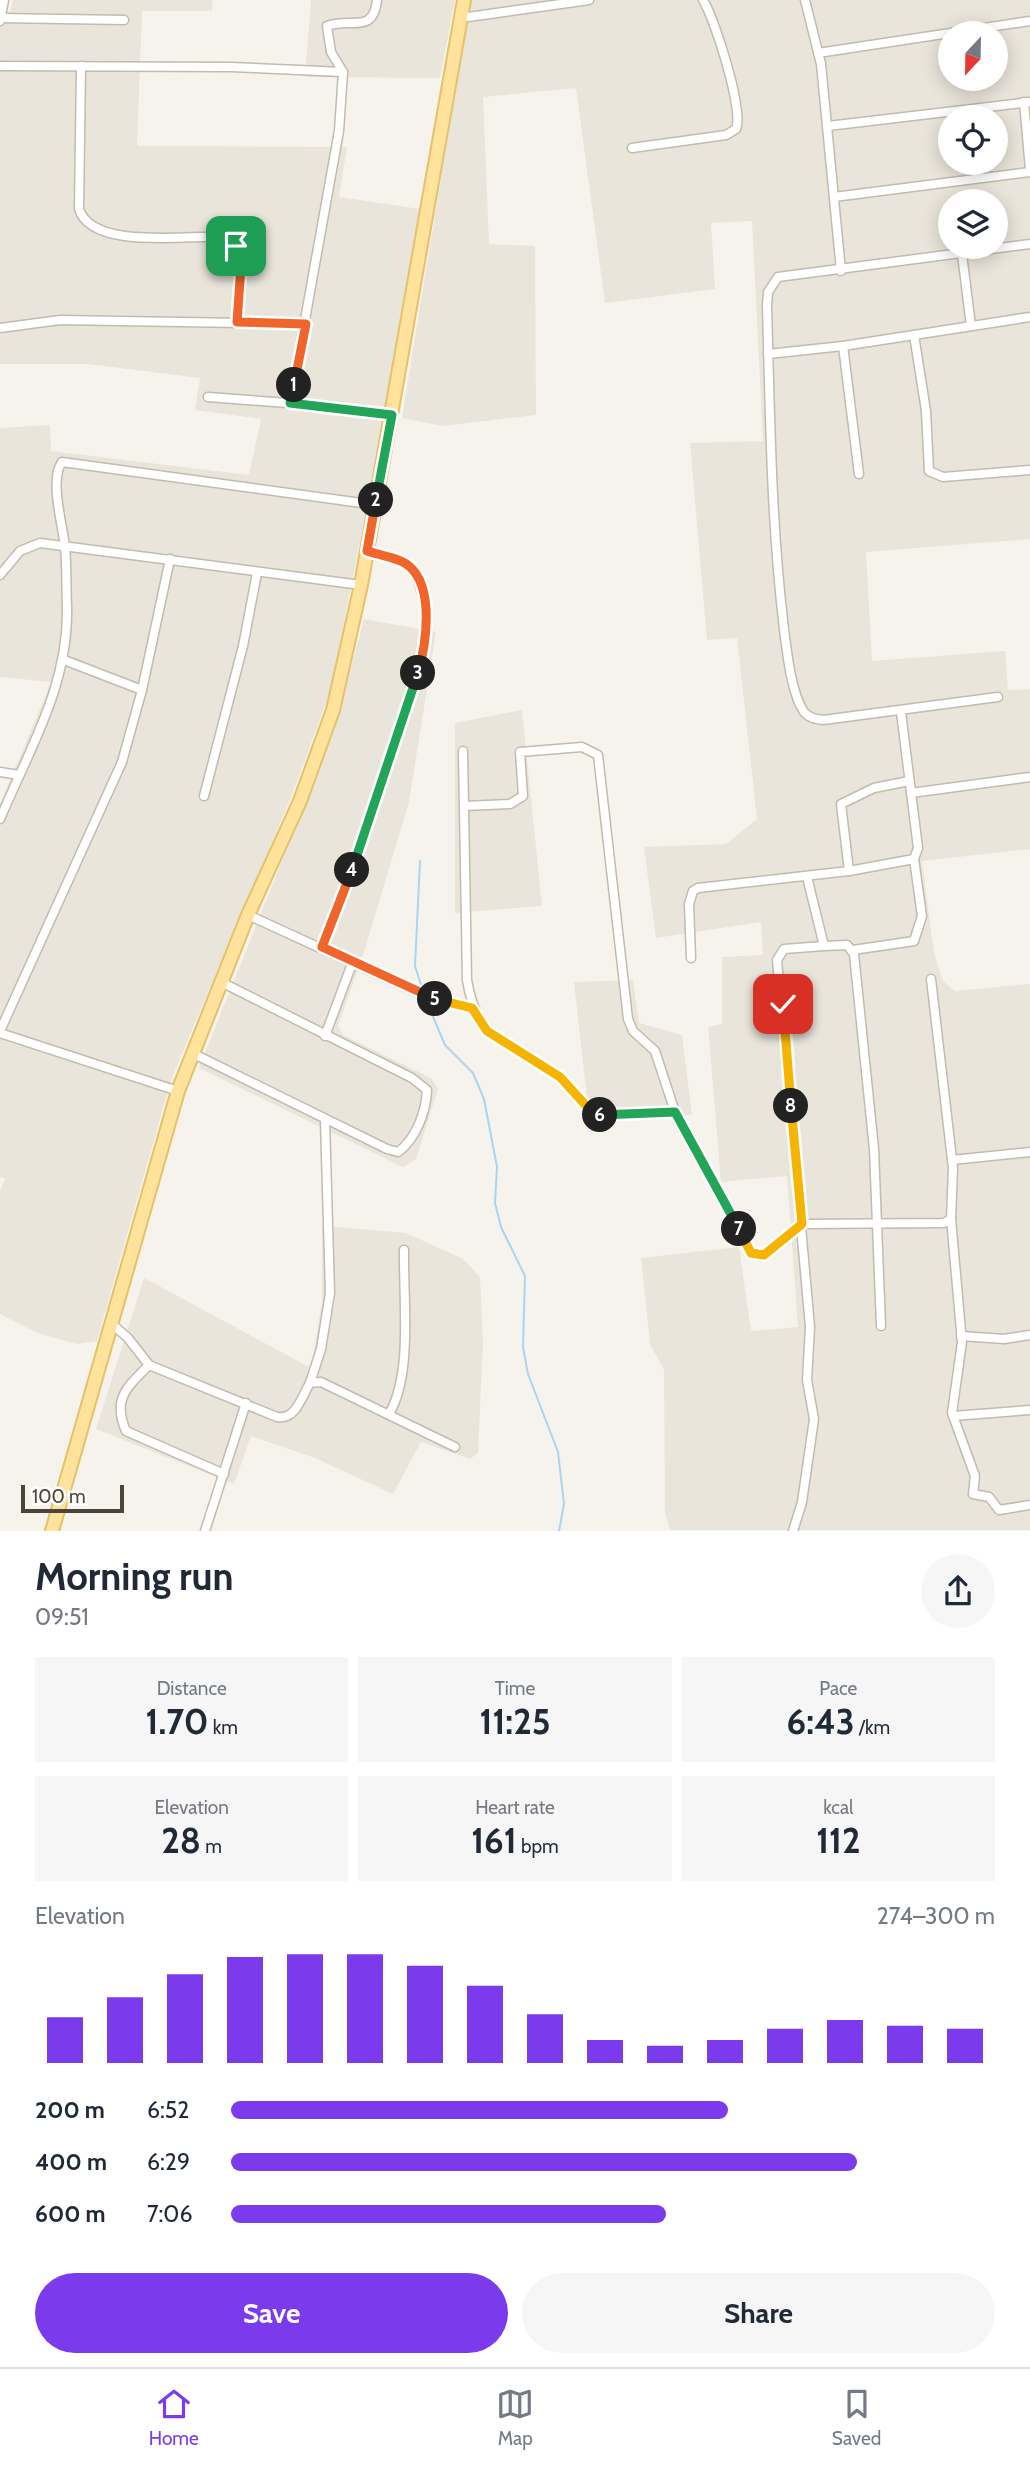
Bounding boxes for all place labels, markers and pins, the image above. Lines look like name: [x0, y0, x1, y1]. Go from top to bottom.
pin: [206, 216, 266, 276]
pin: 1: [276, 368, 312, 402]
pin: 2: [358, 482, 394, 518]
pin: 3: [400, 656, 436, 690]
pin: 4: [334, 852, 370, 888]
pin: [753, 974, 813, 1034]
pin: 5: [418, 982, 452, 1016]
pin: 8: [774, 1088, 808, 1124]
pin: 6: [582, 1098, 618, 1132]
pin: 7: [722, 1212, 756, 1246]

